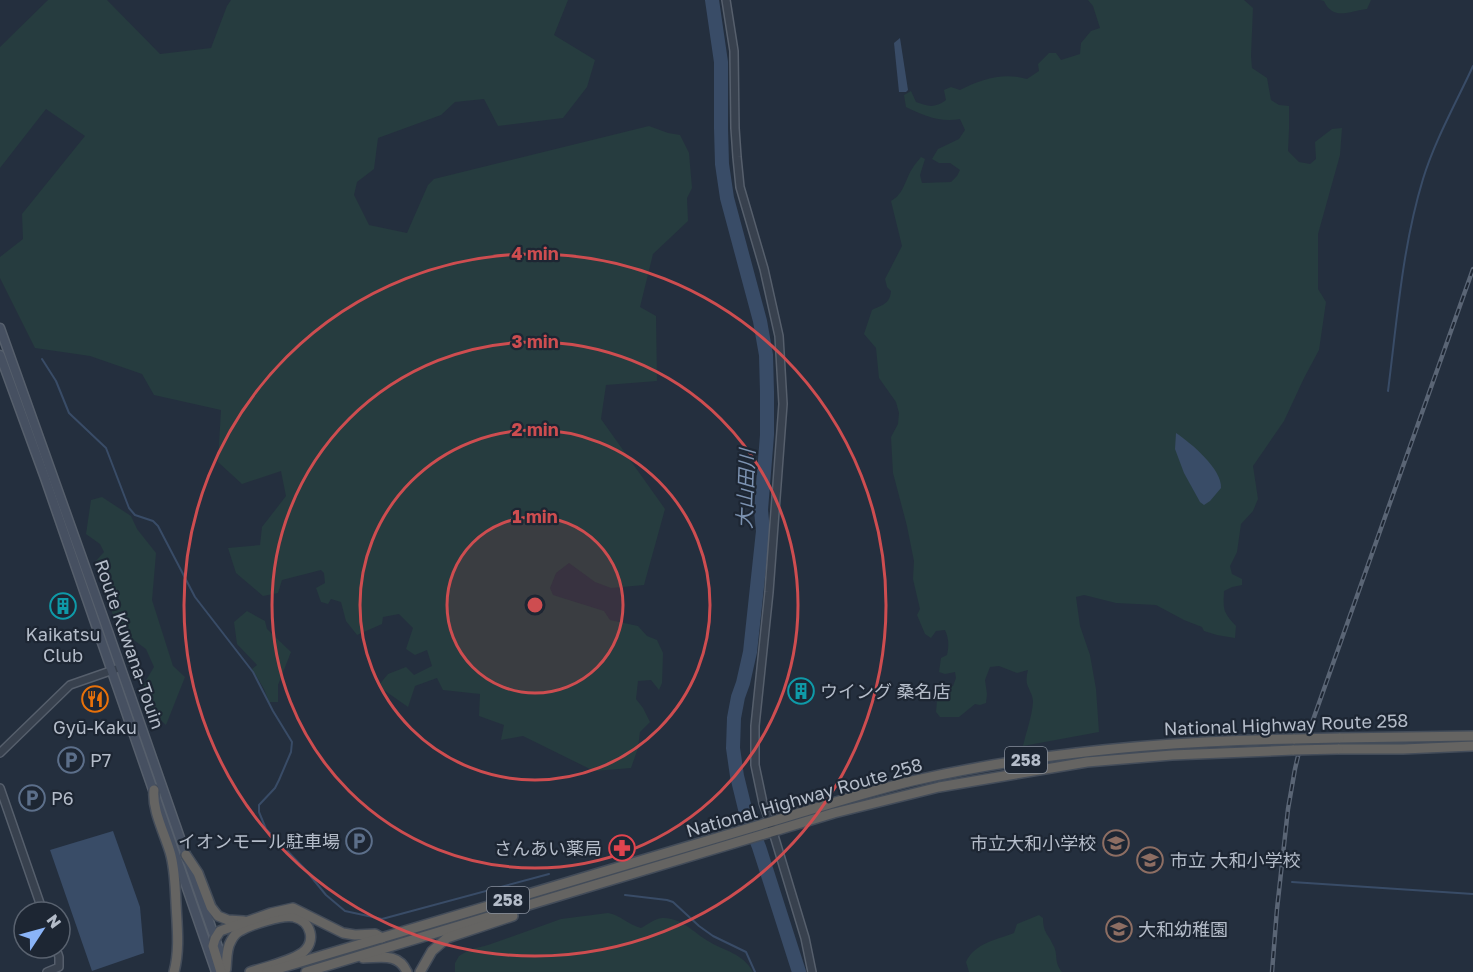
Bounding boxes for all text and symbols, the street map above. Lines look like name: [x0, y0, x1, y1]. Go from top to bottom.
text: 4 min: [511, 242, 559, 264]
text: 3 min: [511, 330, 559, 352]
text: 2 min: [511, 418, 559, 440]
water label: 大山田川: [732, 447, 758, 529]
text: 1 min: [512, 505, 558, 527]
street label: Route Kuwana-Touin: [91, 556, 169, 732]
building icon: Kaikatsu Club: [48, 591, 78, 621]
centre of rings: [525, 595, 545, 615]
place label: Kaikatsu Club: [26, 623, 100, 666]
building icon: ウイング 桑名店: [786, 676, 816, 706]
place label: ウイング 桑名店: [820, 680, 951, 702]
restaurant icon: Gyū-Kaku: [80, 684, 110, 714]
street label: National Highway Route 258: [1163, 709, 1409, 739]
place label: Gyū-Kaku: [53, 716, 137, 738]
parking icon: P7: [56, 745, 86, 775]
road number: 258: [1005, 747, 1047, 773]
place label: P7: [90, 749, 111, 771]
street label: National Highway Route 258: [683, 753, 925, 841]
parking icon: P6: [17, 783, 47, 813]
place label: P6: [51, 787, 74, 809]
parking icon: イオンモール駐車場: [344, 826, 374, 856]
school or university icon: 市立大和小学校: [1101, 828, 1131, 858]
place label: イオンモール駐車場: [178, 830, 340, 852]
place label: 市立大和小学校: [970, 832, 1096, 854]
pharmacy icon: さんあい薬局: [607, 833, 637, 863]
place label: さんあい薬局: [494, 837, 602, 859]
school or university icon: 市立 大和小学校: [1135, 845, 1165, 875]
place label: 市立 大和小学校: [1170, 849, 1301, 871]
road number: 258: [487, 887, 529, 913]
north arrow: [12, 900, 72, 960]
text: N: [42, 910, 66, 932]
school or university icon: 大和幼稚園: [1104, 914, 1134, 944]
place label: 大和幼稚園: [1138, 918, 1228, 940]

